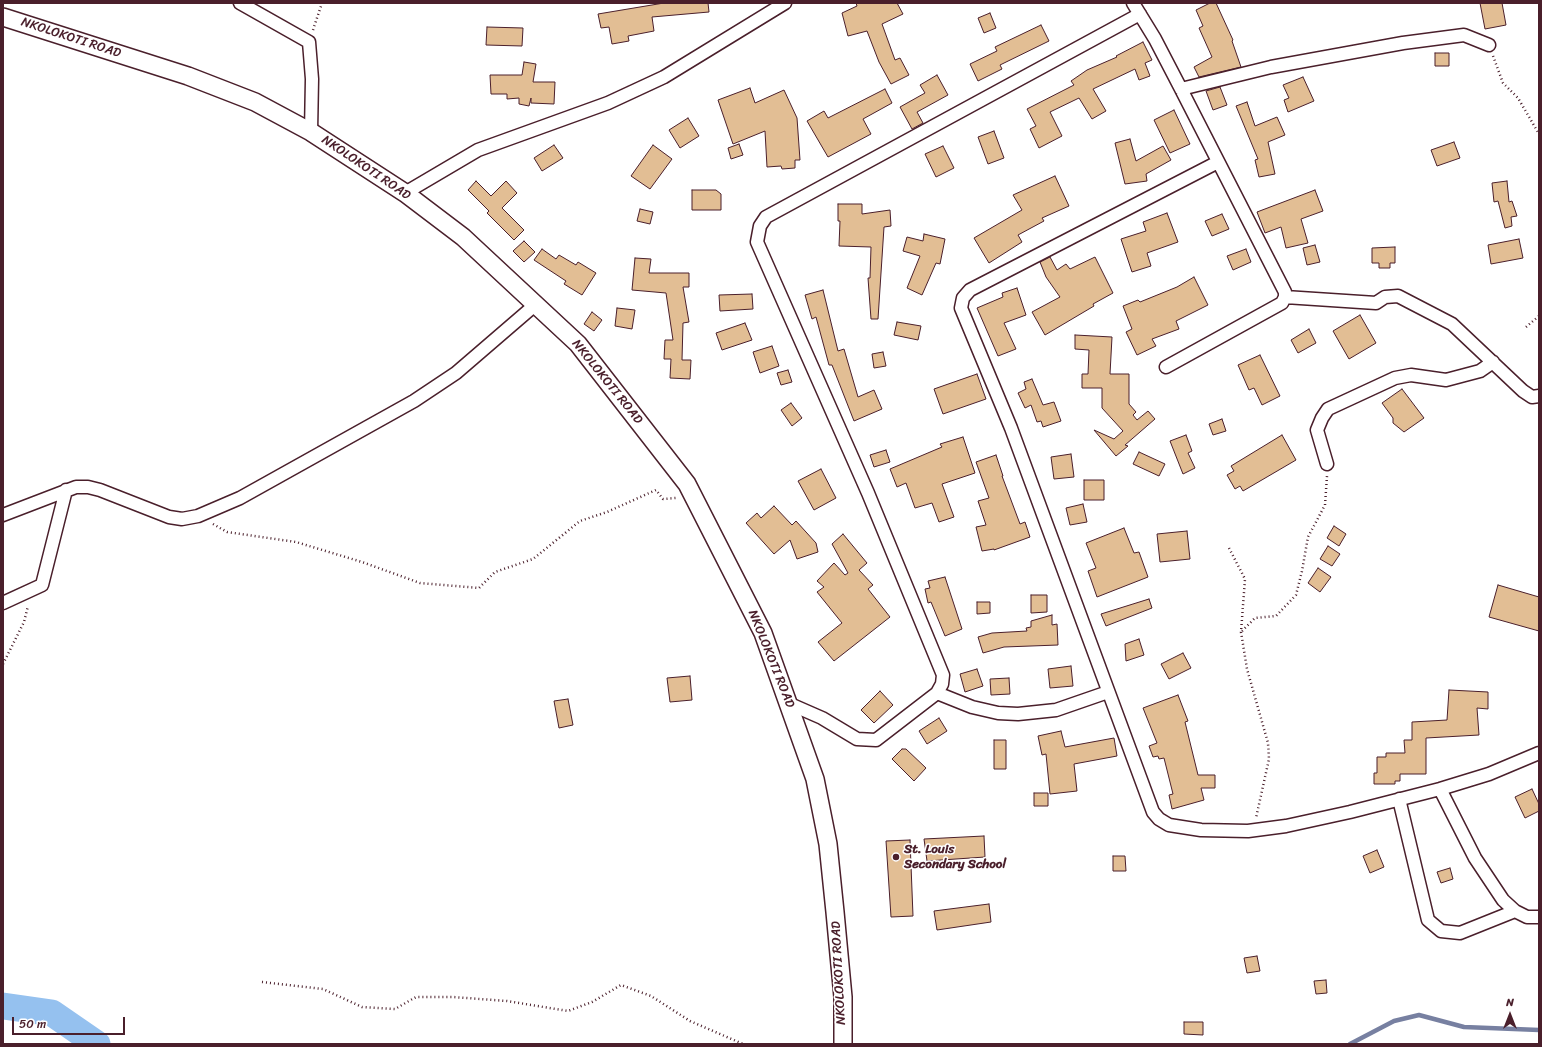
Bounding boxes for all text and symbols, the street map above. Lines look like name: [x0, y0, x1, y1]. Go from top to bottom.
street label: NKOLOKOTI ROAD: [19, 15, 123, 61]
street label: NKOLOKOTI ROAD: [319, 132, 413, 204]
street label: NKOLOKOTI ROAD: [568, 337, 646, 427]
street label: NKOLOKOTI ROAD: [744, 608, 798, 710]
place label: St. Louis Secondary School: [904, 842, 1006, 873]
marker: St. Louis Secondary School: [891, 852, 901, 862]
street label: NKOLOKOTI ROAD: [828, 921, 850, 1025]
text: N: [1506, 993, 1514, 1012]
north arrow: [1490, 995, 1530, 1035]
scale bar: [14, 1009, 127, 1035]
text: 50 m: [19, 1013, 46, 1035]

